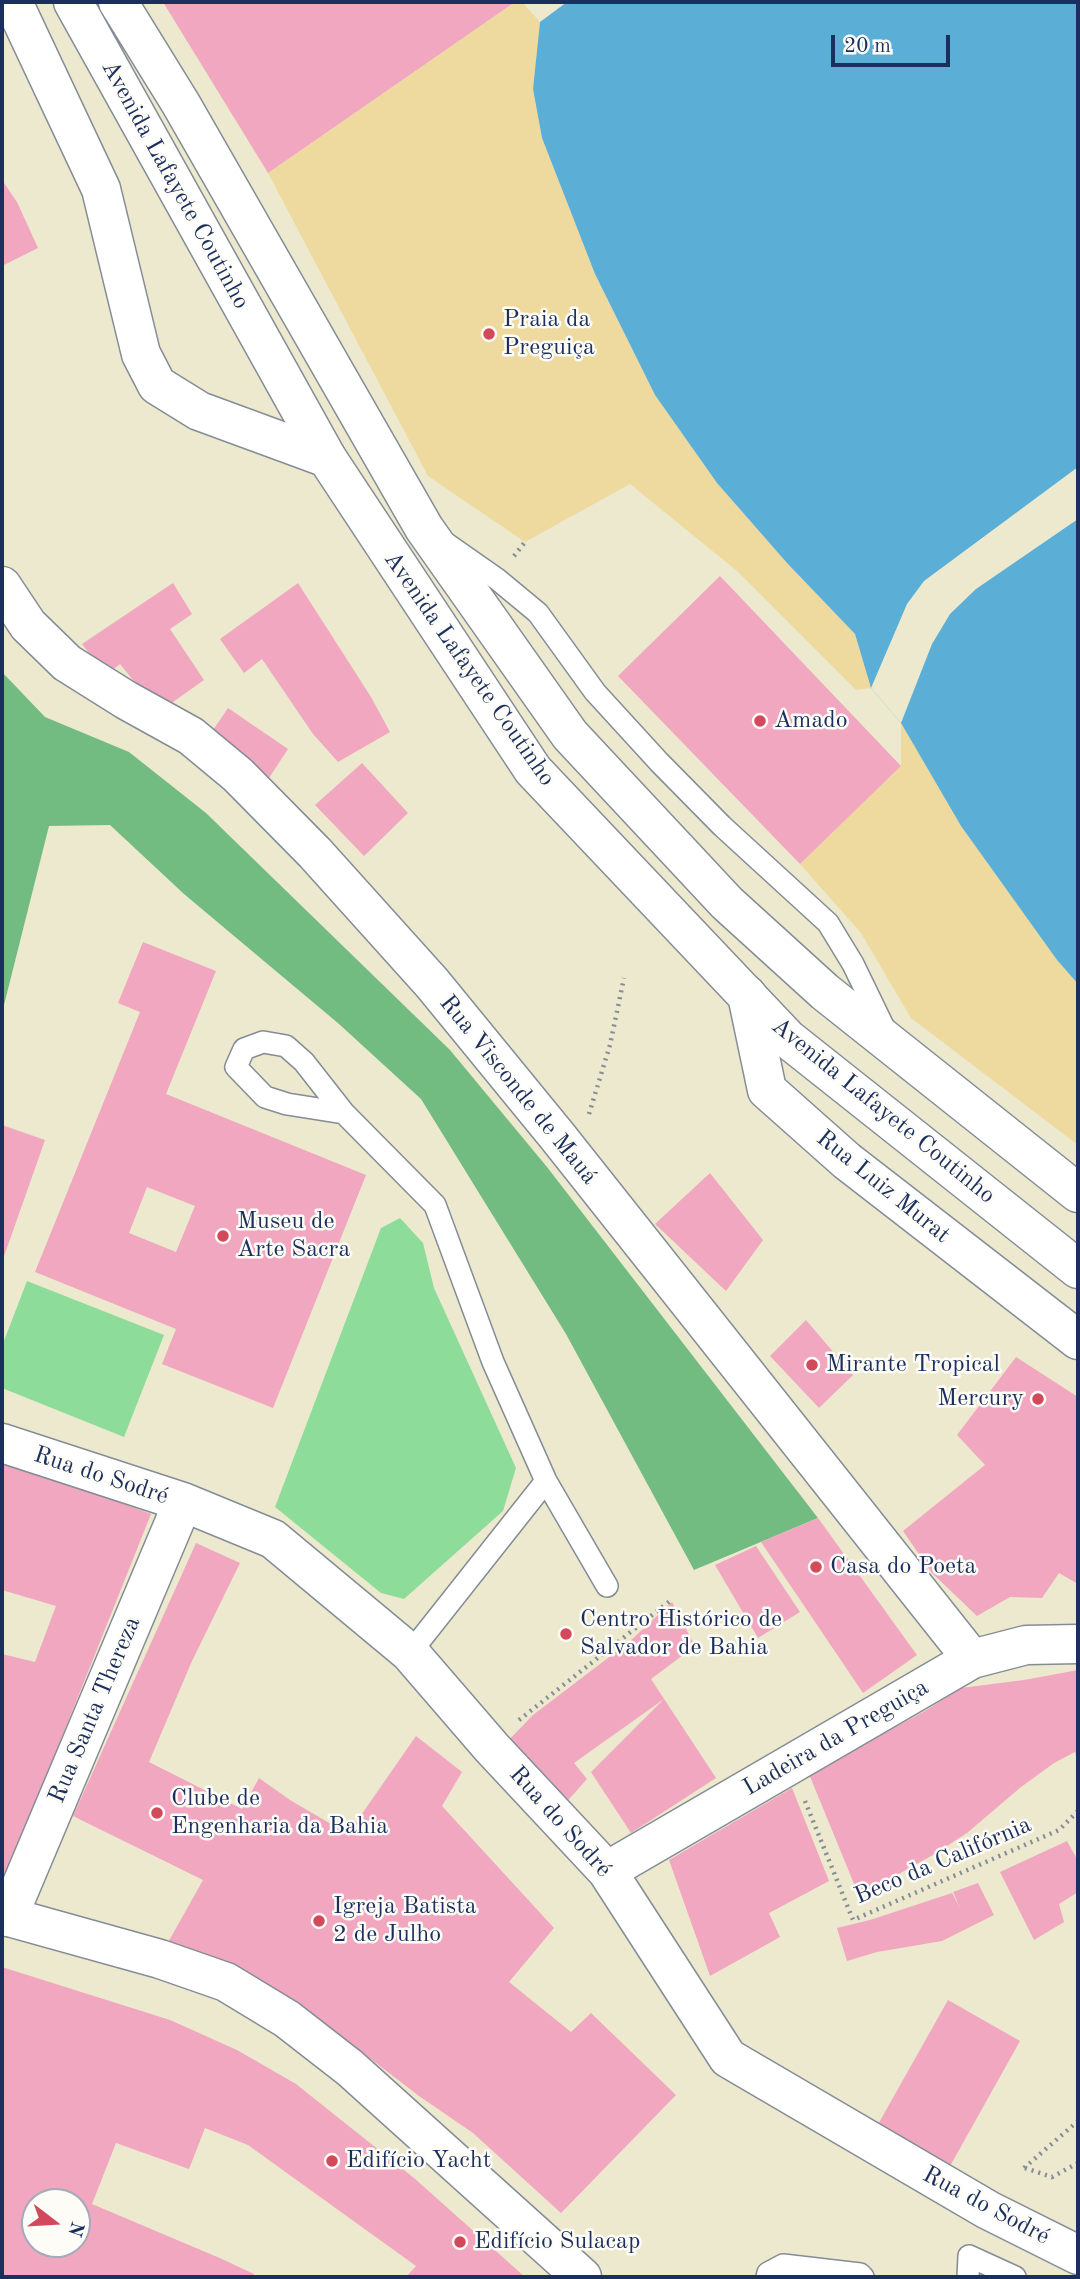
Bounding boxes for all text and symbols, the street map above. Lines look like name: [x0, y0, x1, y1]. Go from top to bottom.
scale bar: [835, 21, 954, 65]
text: 20 m: [844, 36, 891, 57]
street label: Avenida Lafayete Coutinho: [95, 56, 255, 314]
place label: Praia da Preguiça: [503, 306, 595, 362]
marker: Praia da Preguiça: [481, 326, 497, 342]
street label: Avenida Lafayete Coutinho: [377, 546, 561, 792]
place label: Amado: [774, 707, 848, 735]
marker: Amado: [752, 713, 768, 729]
street label: Rua Visconde de Mauá: [433, 989, 603, 1191]
street label: Avenida Lafayete Coutinho: [765, 1012, 1001, 1210]
street label: Rua Luiz Murat: [810, 1124, 956, 1250]
place label: Museu de Arte Sacra: [237, 1208, 350, 1264]
marker: Museu de Arte Sacra: [215, 1228, 231, 1244]
place label: Mirante Tropical: [826, 1351, 1000, 1379]
marker: Mirante Tropical: [804, 1357, 820, 1373]
place label: Mercury: [937, 1385, 1024, 1413]
marker: Mercury: [1030, 1391, 1046, 1407]
street label: Rua do Sodré: [30, 1441, 172, 1511]
place label: Casa do Poeta: [830, 1553, 976, 1581]
marker: Casa do Poeta: [808, 1559, 824, 1575]
place label: Centro Histórico de Salvador de Bahia: [580, 1606, 782, 1662]
street label: Rua Santa Thereza: [43, 1612, 147, 1808]
marker: Centro Histórico de Salvador de Bahia: [558, 1626, 574, 1642]
street label: Ladeira da Preguiça: [738, 1673, 934, 1803]
street label: Rua do Sodré: [502, 1760, 618, 1884]
place label: Clube de Engenharia da Bahia: [171, 1785, 388, 1841]
marker: Clube de Engenharia da Bahia: [149, 1805, 165, 1821]
street label: Beco da Califórnia: [850, 1811, 1036, 1911]
place label: Igreja Batista 2 de Julho: [333, 1893, 477, 1949]
marker: Igreja Batista 2 de Julho: [311, 1913, 327, 1929]
place label: Edifício Yacht: [346, 2147, 491, 2175]
marker: Edifício Yacht: [324, 2153, 340, 2169]
street label: Rua do Sodré: [917, 2160, 1055, 2252]
north arrow: [21, 2188, 91, 2258]
text: N: [63, 2219, 86, 2238]
place label: Edifício Sulacap: [474, 2228, 640, 2256]
marker: Edifício Sulacap: [452, 2234, 468, 2250]

